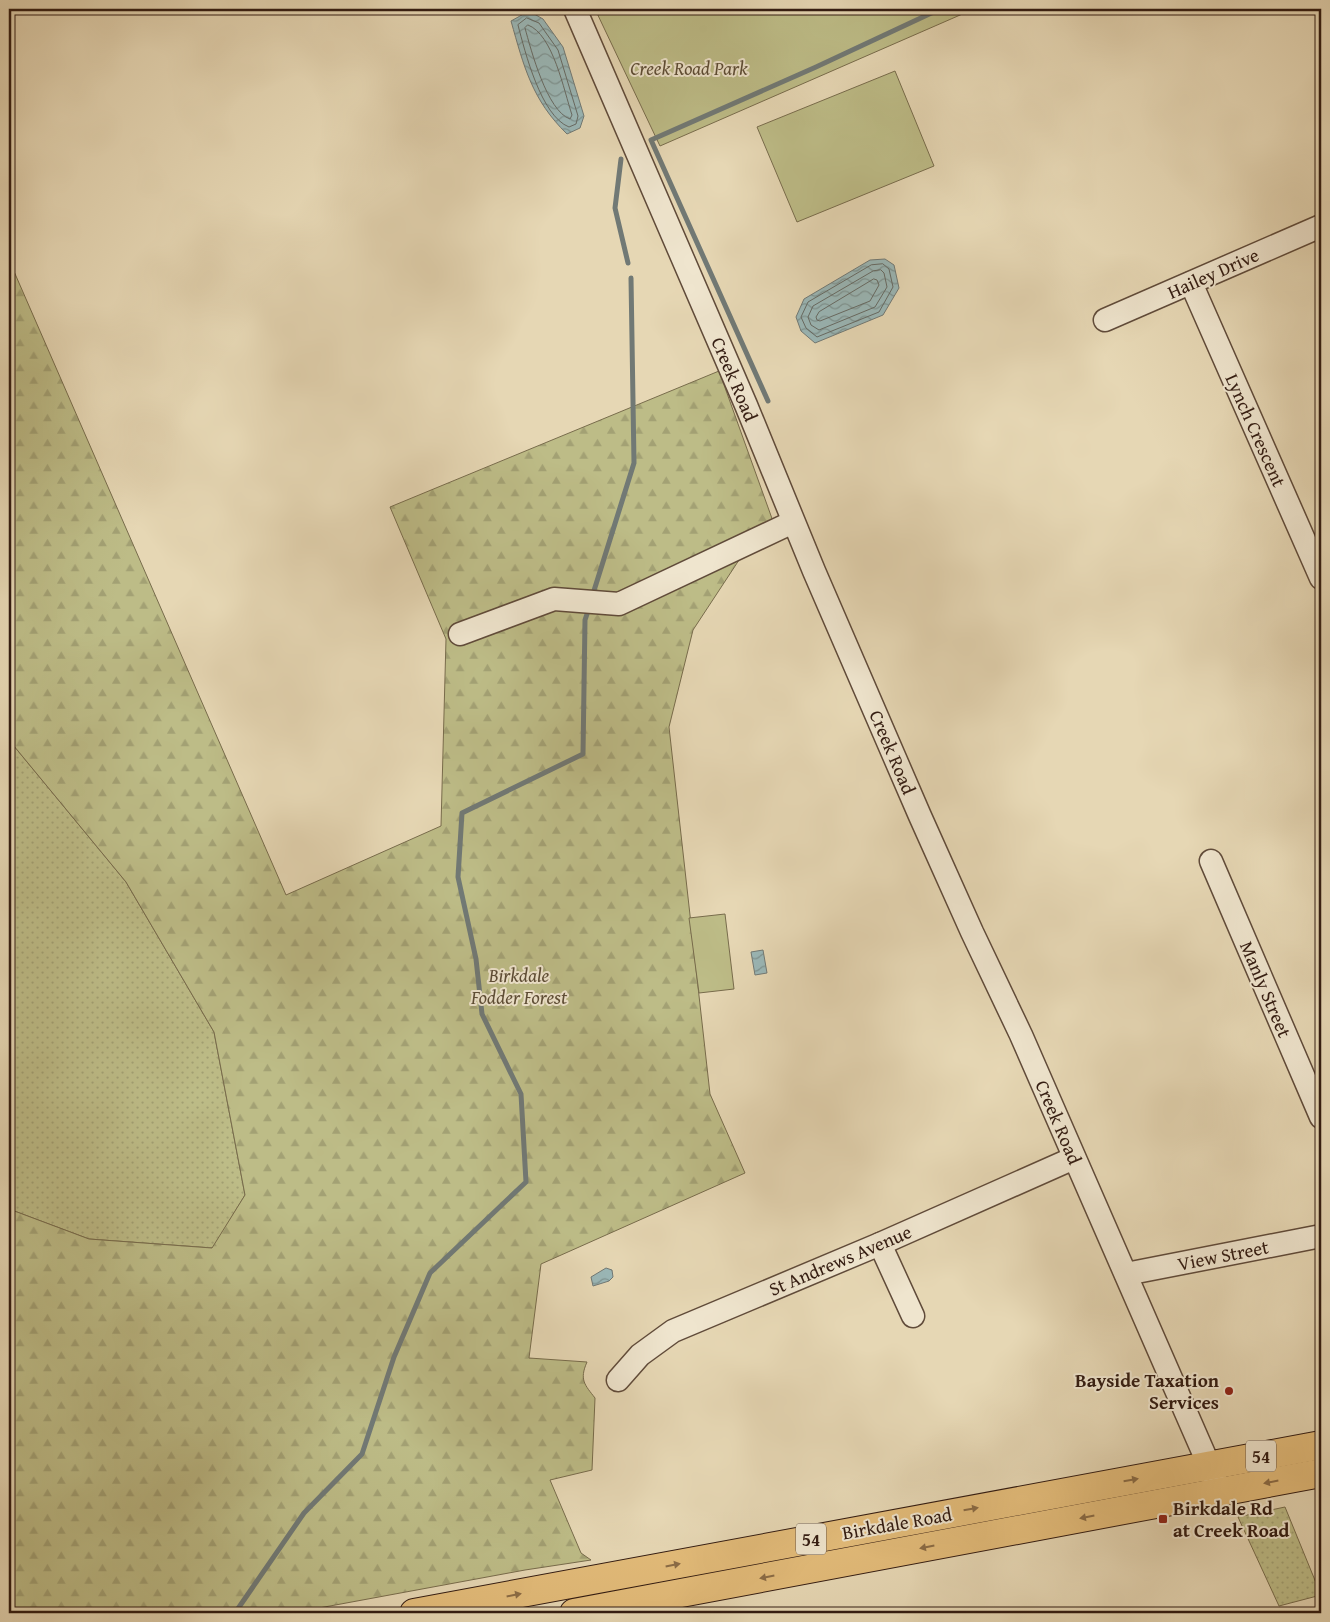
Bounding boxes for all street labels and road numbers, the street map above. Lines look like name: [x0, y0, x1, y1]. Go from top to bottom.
street label: Hailey Drive: [1163, 240, 1263, 306]
street label: Creek Road: [705, 332, 766, 426]
street label: Lynch Crescent: [1219, 369, 1294, 491]
street label: Creek Road: [863, 705, 924, 799]
street label: Manly Street: [1233, 936, 1299, 1042]
street label: Creek Road: [1029, 1075, 1090, 1169]
street label: St Andrews Avenue: [764, 1217, 916, 1303]
street label: View Street: [1175, 1232, 1271, 1278]
road number: 54: [1246, 1440, 1276, 1472]
street label: Birkdale Road: [840, 1499, 955, 1546]
road number: 54: [796, 1524, 826, 1555]

